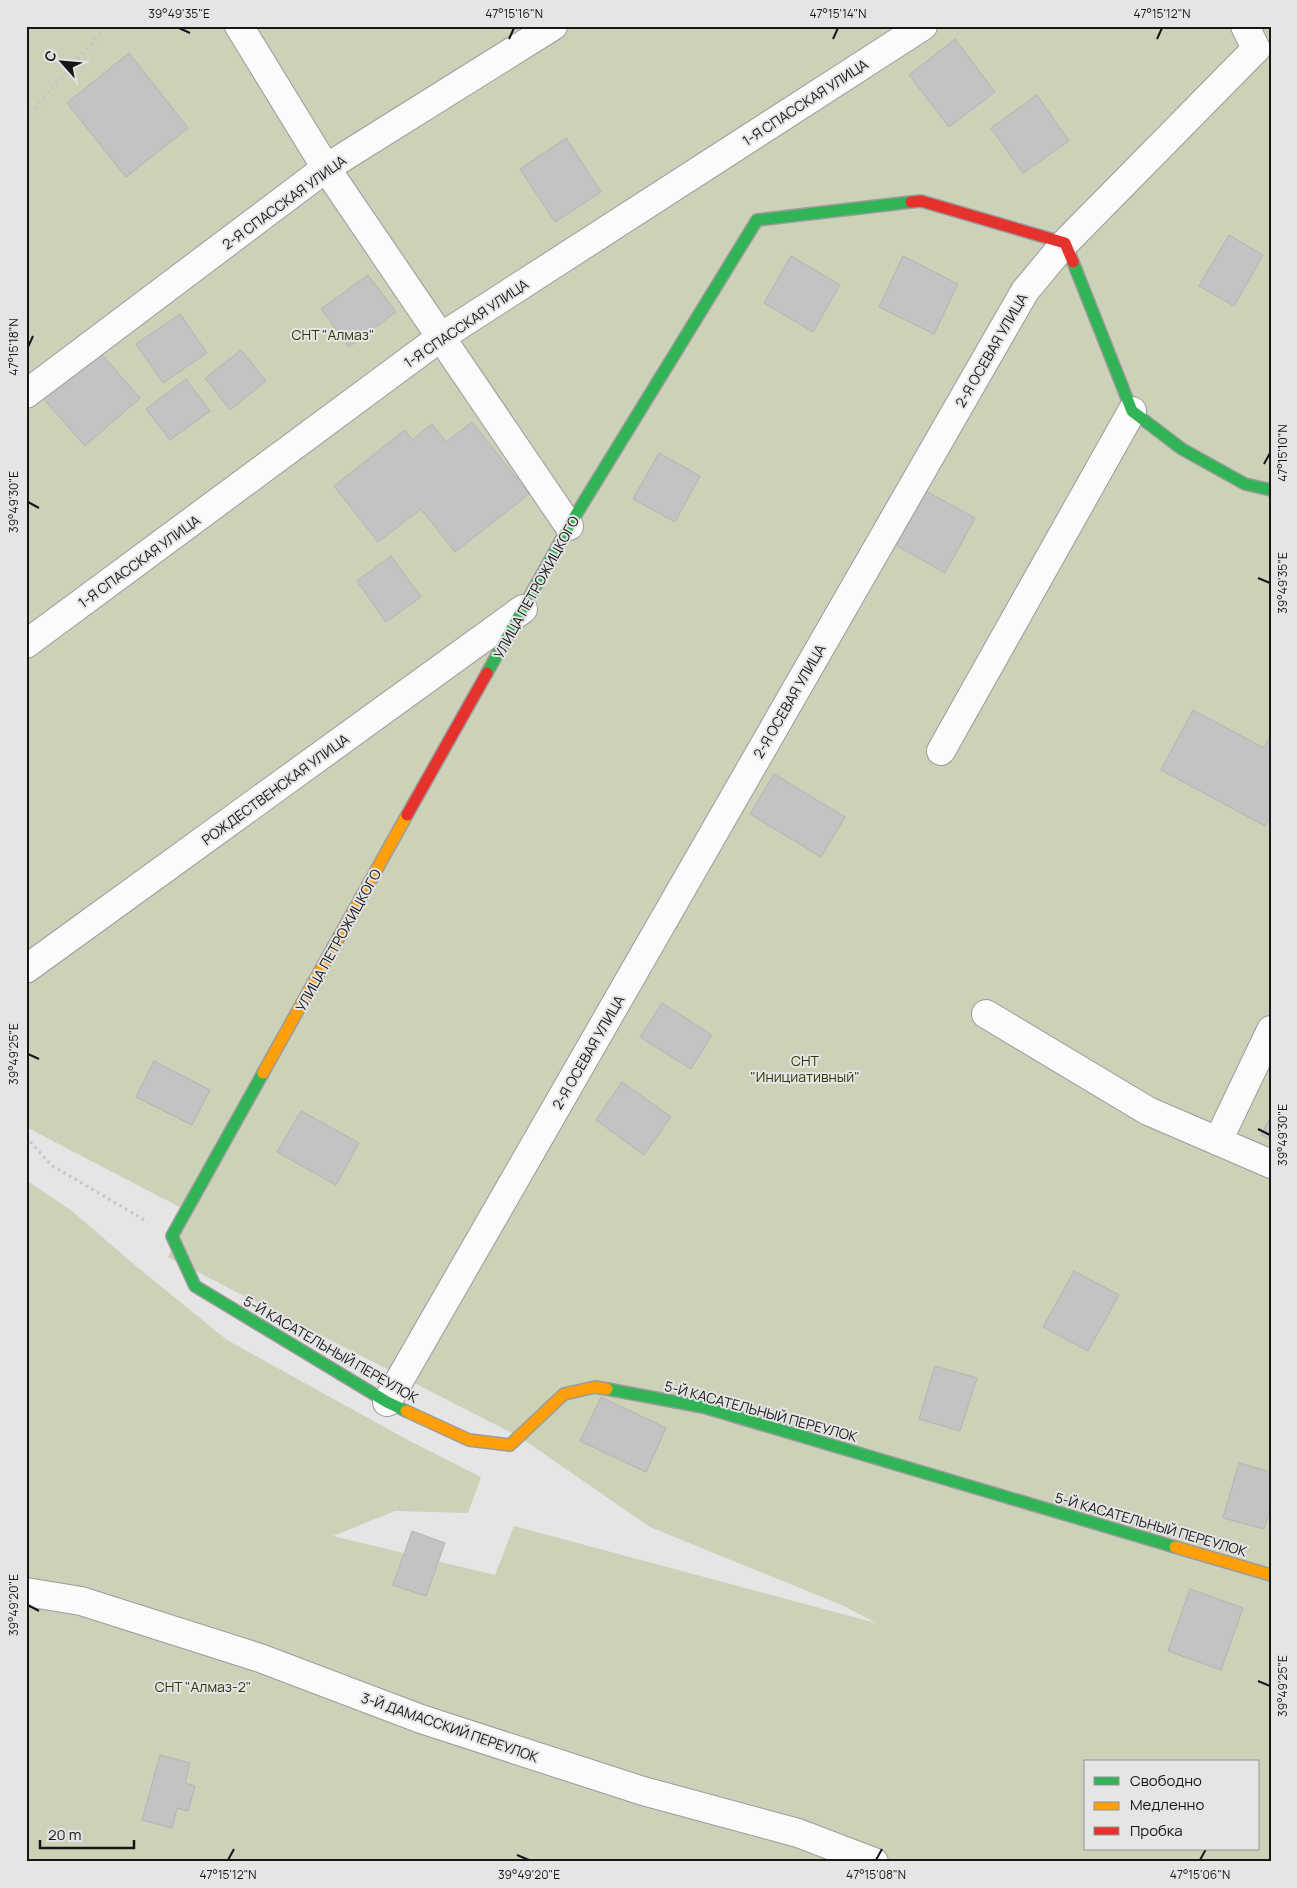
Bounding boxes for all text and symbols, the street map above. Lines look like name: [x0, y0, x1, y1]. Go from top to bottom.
text: 39°49'35"E: [148, 5, 210, 22]
text: 47°15'16"N: [485, 5, 543, 22]
text: 47°15'14"N: [810, 5, 866, 22]
text: 47°15'12"N: [1133, 5, 1191, 22]
north arrow: [38, 38, 88, 88]
text: С: [39, 47, 61, 65]
street label: 1-Я СПАССКАЯ УЛИЦА: [739, 54, 872, 150]
street label: 2-Я СПАССКАЯ УЛИЦА: [218, 151, 350, 253]
street label: 1-Я СПАССКАЯ УЛИЦА: [400, 274, 532, 372]
street label: 2-Я ОСЕВАЯ УЛИЦА: [951, 289, 1031, 410]
text: 47°15'18"N: [5, 318, 22, 376]
park label: СНТ "Алмаз": [292, 325, 374, 344]
text: 47°15'10"N: [1274, 424, 1291, 482]
text: 39°49'30"E: [5, 471, 22, 533]
street label: 1-Я СПАССКАЯ УЛИЦА: [74, 510, 204, 612]
street label: УЛИЦА ПЕТРОЖИЦКОГО: [489, 512, 583, 662]
text: 39°49'35"E: [1274, 552, 1291, 614]
street label: 2-Я ОСЕВАЯ УЛИЦА: [749, 640, 829, 761]
street label: РОЖДЕСТВЕНСКАЯ УЛИЦА: [198, 729, 353, 849]
street label: УЛИЦА ПЕТРОЖИЦКОГО: [291, 865, 385, 1015]
street label: 2-Я ОСЕВАЯ УЛИЦА: [548, 991, 628, 1112]
text: 39°49'25"E: [5, 1023, 22, 1085]
park label: СНТ "Инициативный": [750, 1051, 860, 1086]
text: 39°49'30"E: [1274, 1104, 1291, 1166]
street label: 5-Й КАСАТЕЛЬНЫЙ ПЕРЕУЛОК: [240, 1291, 422, 1407]
street label: 5-Й КАСАТЕЛЬНЫЙ ПЕРЕУЛОК: [663, 1376, 860, 1446]
street label: 5-Й КАСАТЕЛЬНЫЙ ПЕРЕУЛОК: [1053, 1487, 1250, 1561]
text: 39°49'20"E: [5, 1574, 22, 1636]
text: 39°49'25"E: [1274, 1655, 1291, 1717]
park label: СНТ "Алмаз-2": [155, 1677, 251, 1696]
street label: 3-Й ДАМАССКИЙ ПЕРЕУЛОК: [359, 1688, 542, 1766]
legend: [1084, 1760, 1260, 1850]
text: Свободно: [1130, 1770, 1202, 1791]
text: Медленно: [1130, 1794, 1204, 1815]
scale bar: [40, 1818, 134, 1850]
text: Пробка: [1130, 1820, 1183, 1841]
text: 20 m: [48, 1824, 81, 1845]
text: 47°15'12"N: [199, 1866, 257, 1883]
text: 39°49'20"E: [498, 1866, 560, 1883]
text: 47°15'08"N: [846, 1866, 906, 1883]
text: 47°15'06"N: [1170, 1866, 1230, 1883]

